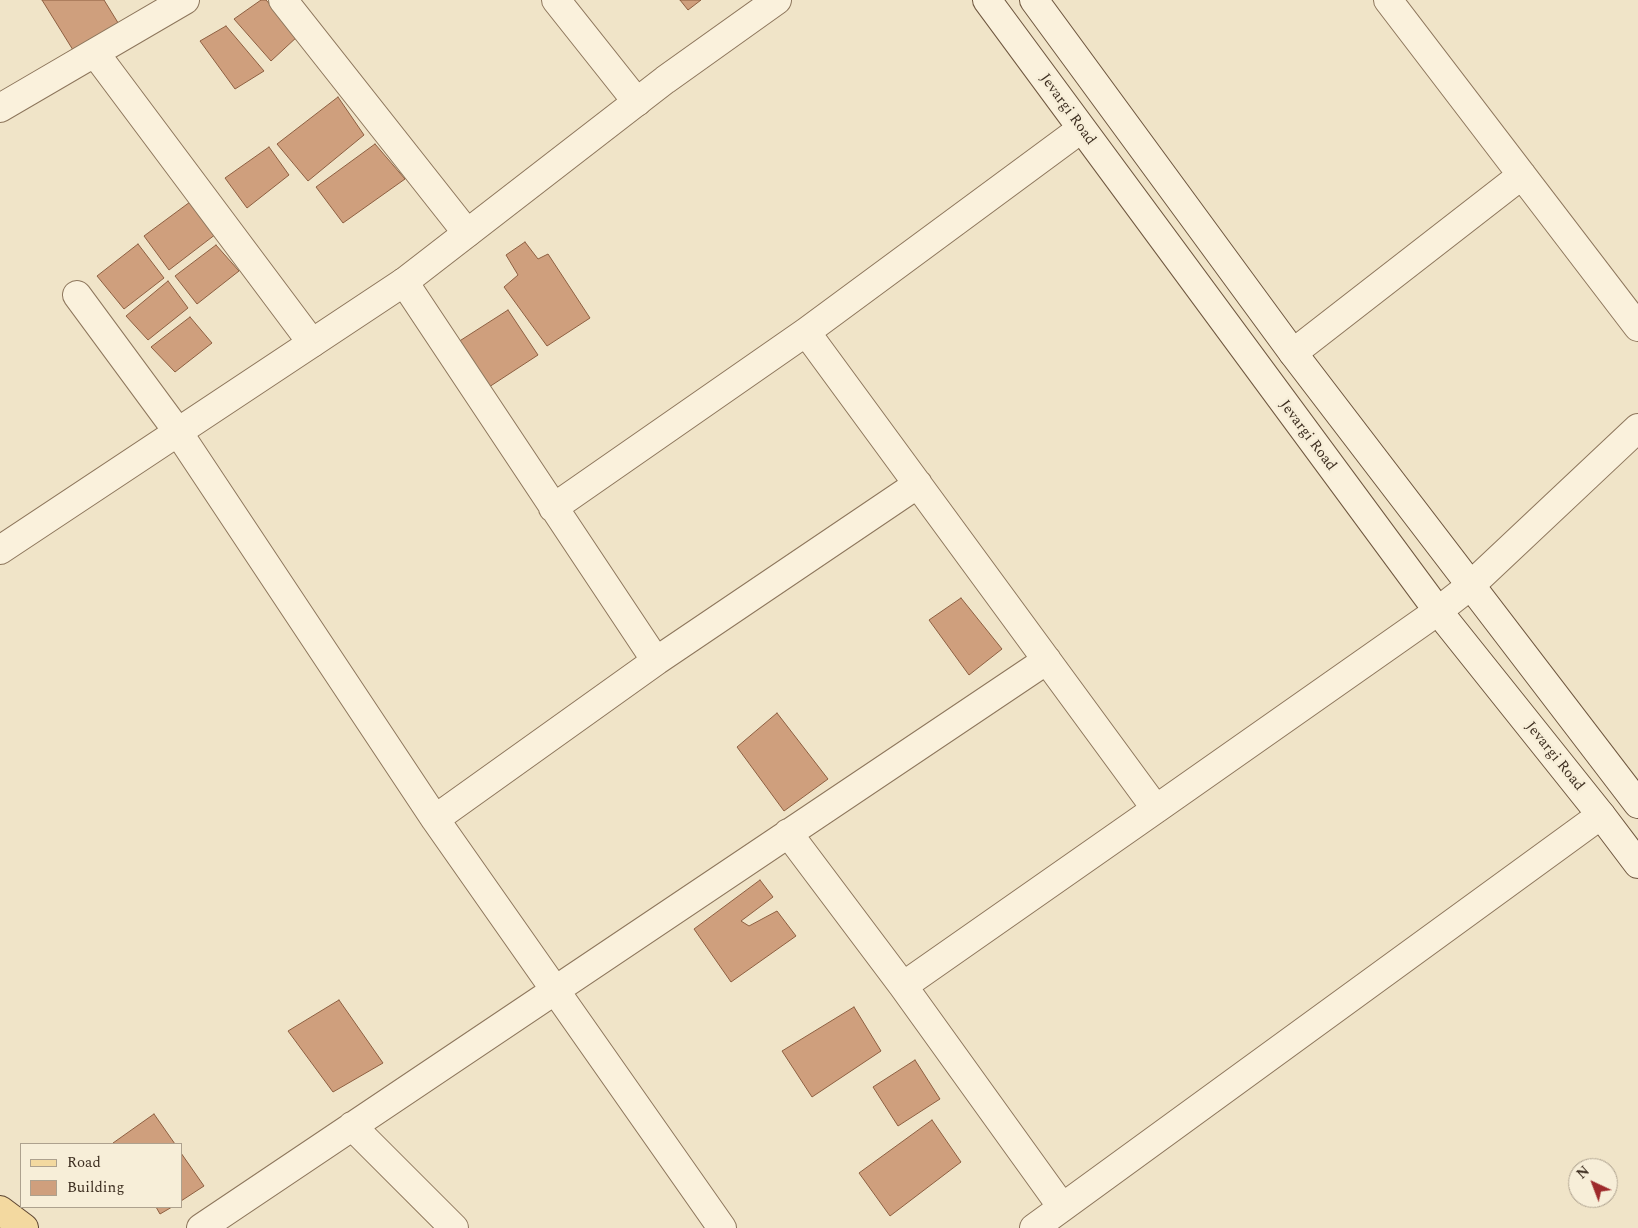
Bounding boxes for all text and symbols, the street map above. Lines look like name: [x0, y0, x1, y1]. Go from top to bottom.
street label: Jevargi Road: [1035, 71, 1099, 149]
street label: Jevargi Road: [1275, 397, 1339, 475]
street label: Jevargi Road: [1521, 719, 1587, 795]
legend: [20, 1143, 182, 1208]
text: Road: [67, 1151, 101, 1174]
north arrow: [1568, 1158, 1618, 1208]
text: N: [1572, 1161, 1594, 1184]
text: Building: [67, 1176, 124, 1199]

